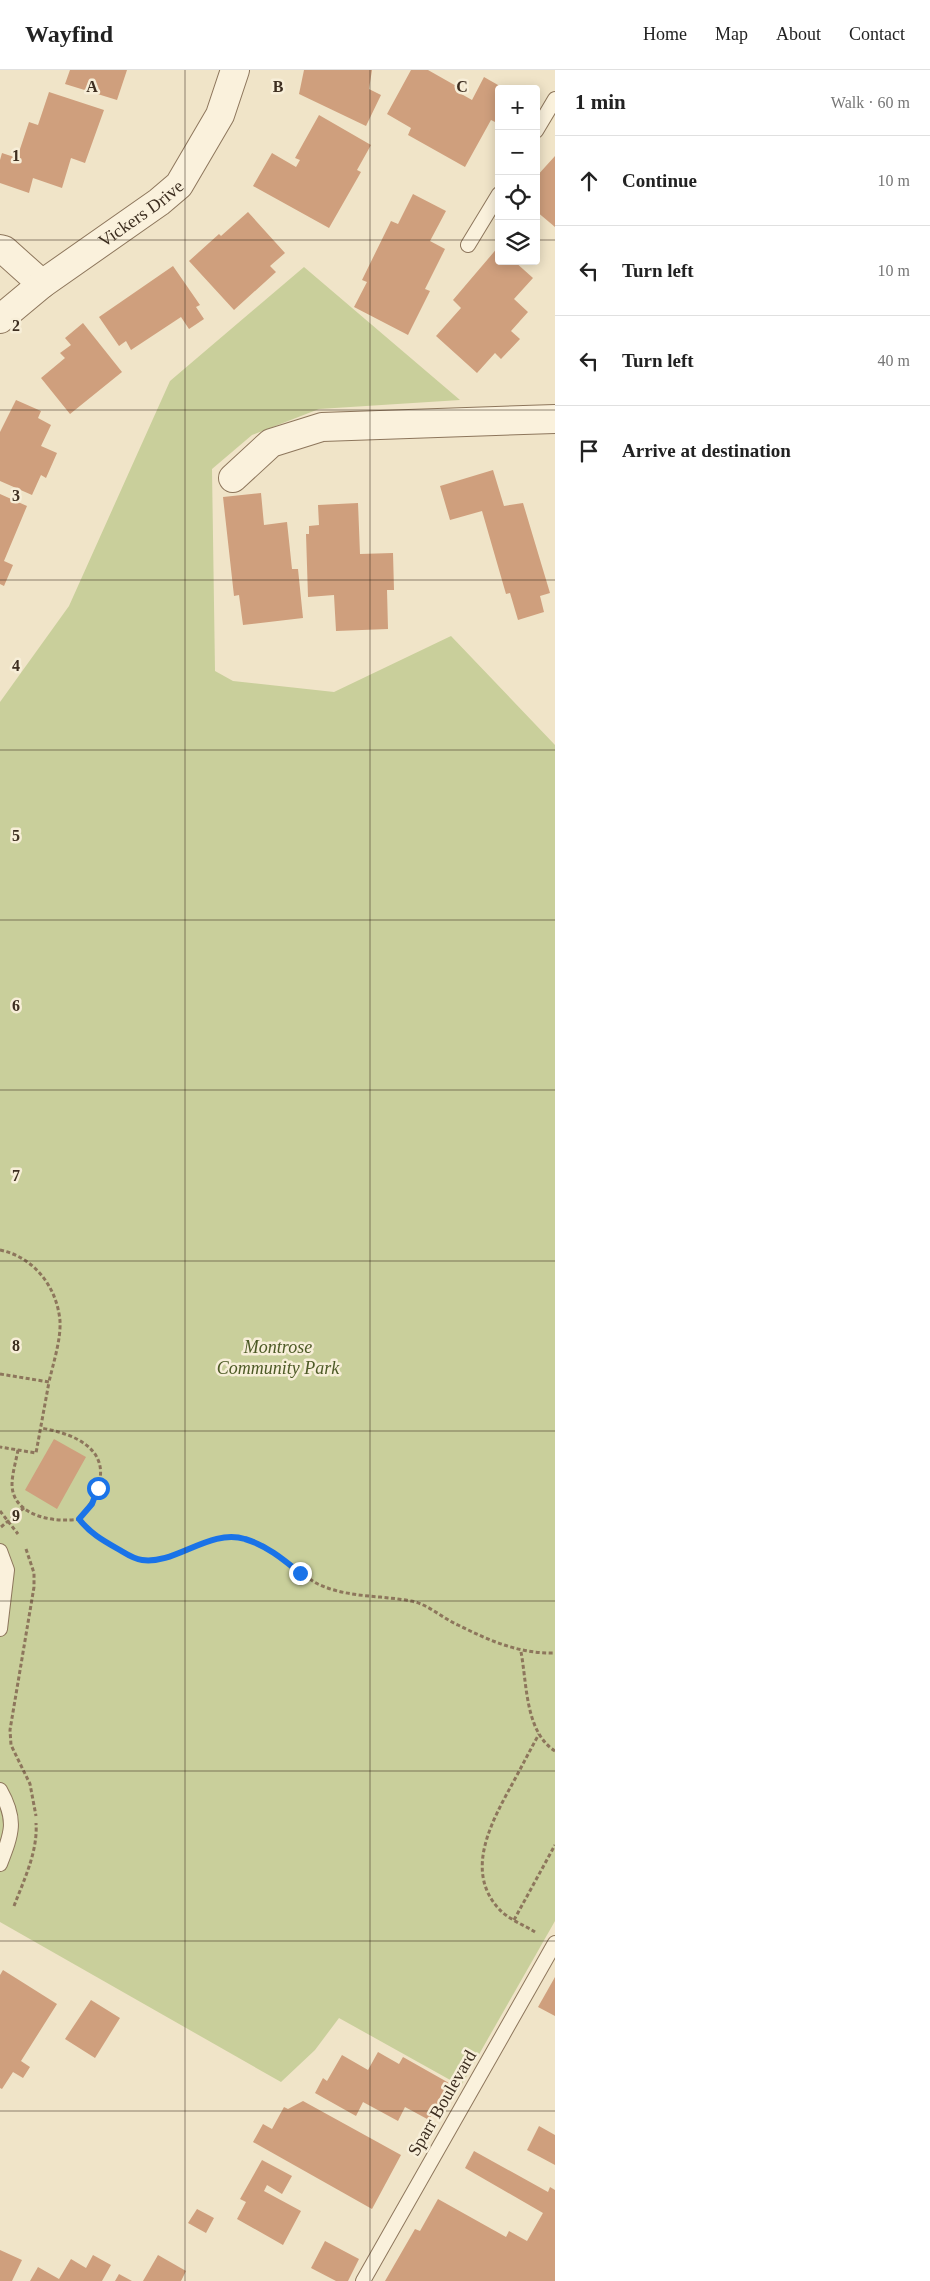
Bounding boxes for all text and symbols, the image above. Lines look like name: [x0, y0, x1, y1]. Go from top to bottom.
text: Wayfind: [25, 21, 113, 47]
text: Home: [643, 24, 687, 44]
text: Map: [715, 24, 748, 44]
text: About: [776, 24, 821, 44]
text: Contact: [849, 24, 905, 44]
text: A: [86, 78, 98, 95]
text: B: [273, 78, 284, 95]
text: C: [456, 78, 468, 95]
map controls: [495, 85, 540, 265]
button: +: [495, 85, 540, 130]
text: 1 min: [575, 90, 626, 114]
text: Walk · 60 m: [831, 94, 910, 111]
button: −: [495, 130, 540, 175]
text: 1: [12, 147, 20, 164]
icon: ahead: [575, 167, 603, 195]
text: Continue: [622, 170, 697, 191]
text: 10 m: [878, 172, 910, 189]
button: locate: [495, 175, 540, 220]
street label: Vickers Drive: [94, 176, 187, 251]
button: layers: [495, 220, 540, 265]
icon: left: [575, 257, 603, 285]
text: Turn left: [622, 260, 694, 281]
text: 10 m: [878, 262, 910, 279]
text: 2: [12, 317, 20, 334]
icon: left: [575, 347, 603, 375]
text: Turn left: [622, 350, 694, 371]
text: 40 m: [878, 352, 910, 369]
icon: arrive: [575, 437, 603, 465]
text: Arrive at destination: [622, 440, 791, 461]
text: 3: [12, 487, 20, 504]
text: 4: [12, 657, 20, 674]
text: 5: [12, 827, 20, 844]
text: 6: [12, 997, 20, 1014]
text: 7: [12, 1167, 20, 1184]
text: 8: [12, 1337, 20, 1354]
park label: Montrose Community Park: [217, 1337, 340, 1378]
route start: [87, 1477, 110, 1500]
text: 9: [12, 1507, 20, 1524]
route end: [289, 1562, 312, 1585]
street label: Sparr Boulevard: [404, 2047, 480, 2159]

